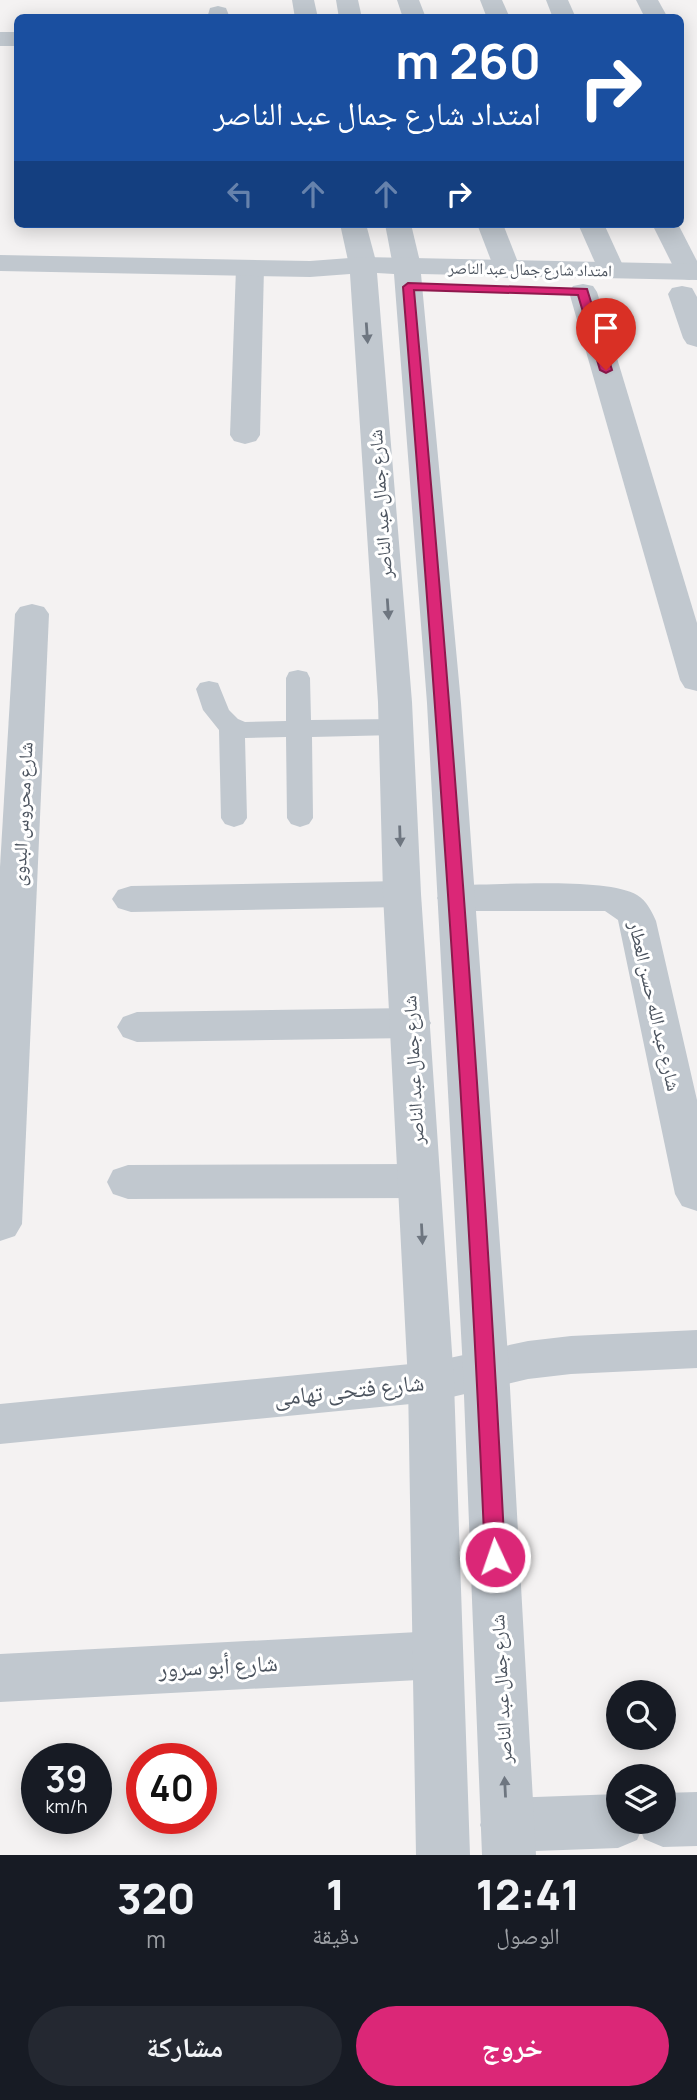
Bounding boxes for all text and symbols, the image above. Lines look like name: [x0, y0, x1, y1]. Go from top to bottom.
text: 260 m: [395, 27, 541, 94]
icon: right: [565, 42, 656, 133]
text: امتداد شارع جمال عبد الناصر: [214, 91, 541, 135]
icon: left: [221, 175, 259, 213]
icon: ahead: [294, 175, 332, 213]
icon: ahead: [367, 175, 405, 213]
icon: right: [440, 175, 478, 213]
street label: امتداد شارع جمال عبد الناصر: [447, 257, 612, 281]
pin: [576, 298, 636, 370]
icon: arrive: [587, 309, 625, 347]
one-way arrow: [362, 322, 373, 344]
street label: شارع جمال عبد الناصر: [362, 429, 398, 580]
one-way arrow: [383, 598, 394, 620]
street label: شارع محروس البدوى: [5, 741, 39, 887]
one-way arrow: [394, 825, 405, 847]
street label: شارع عبد الله حسن العطار: [623, 918, 687, 1093]
street label: شارع جمال عبد الناصر: [396, 995, 430, 1146]
one-way arrow: [417, 1223, 428, 1245]
street label: شارع فتحى تهامى: [272, 1365, 426, 1413]
position arrow: [458, 1520, 532, 1594]
street label: شارع جمال عبد الناصر: [484, 1614, 518, 1765]
street label: شارع أبو سرور: [156, 1646, 278, 1684]
map controls: [606, 1680, 676, 1834]
button: search: [606, 1680, 676, 1750]
speed limit sign: 40: [126, 1743, 217, 1834]
text: 39: [45, 1755, 88, 1803]
button: layers: [606, 1764, 676, 1834]
one-way arrow: [500, 1776, 511, 1798]
text: km/h: [46, 1794, 87, 1818]
text: 1: [326, 1865, 345, 1923]
text: 12:41: [476, 1865, 580, 1923]
text: 320: [117, 1869, 195, 1927]
text: دقيقة: [312, 1919, 359, 1951]
text: الوصول: [496, 1919, 560, 1951]
text: m: [146, 1923, 166, 1955]
button: مشاركة: [28, 2006, 342, 2086]
button: خروج: [356, 2006, 669, 2086]

